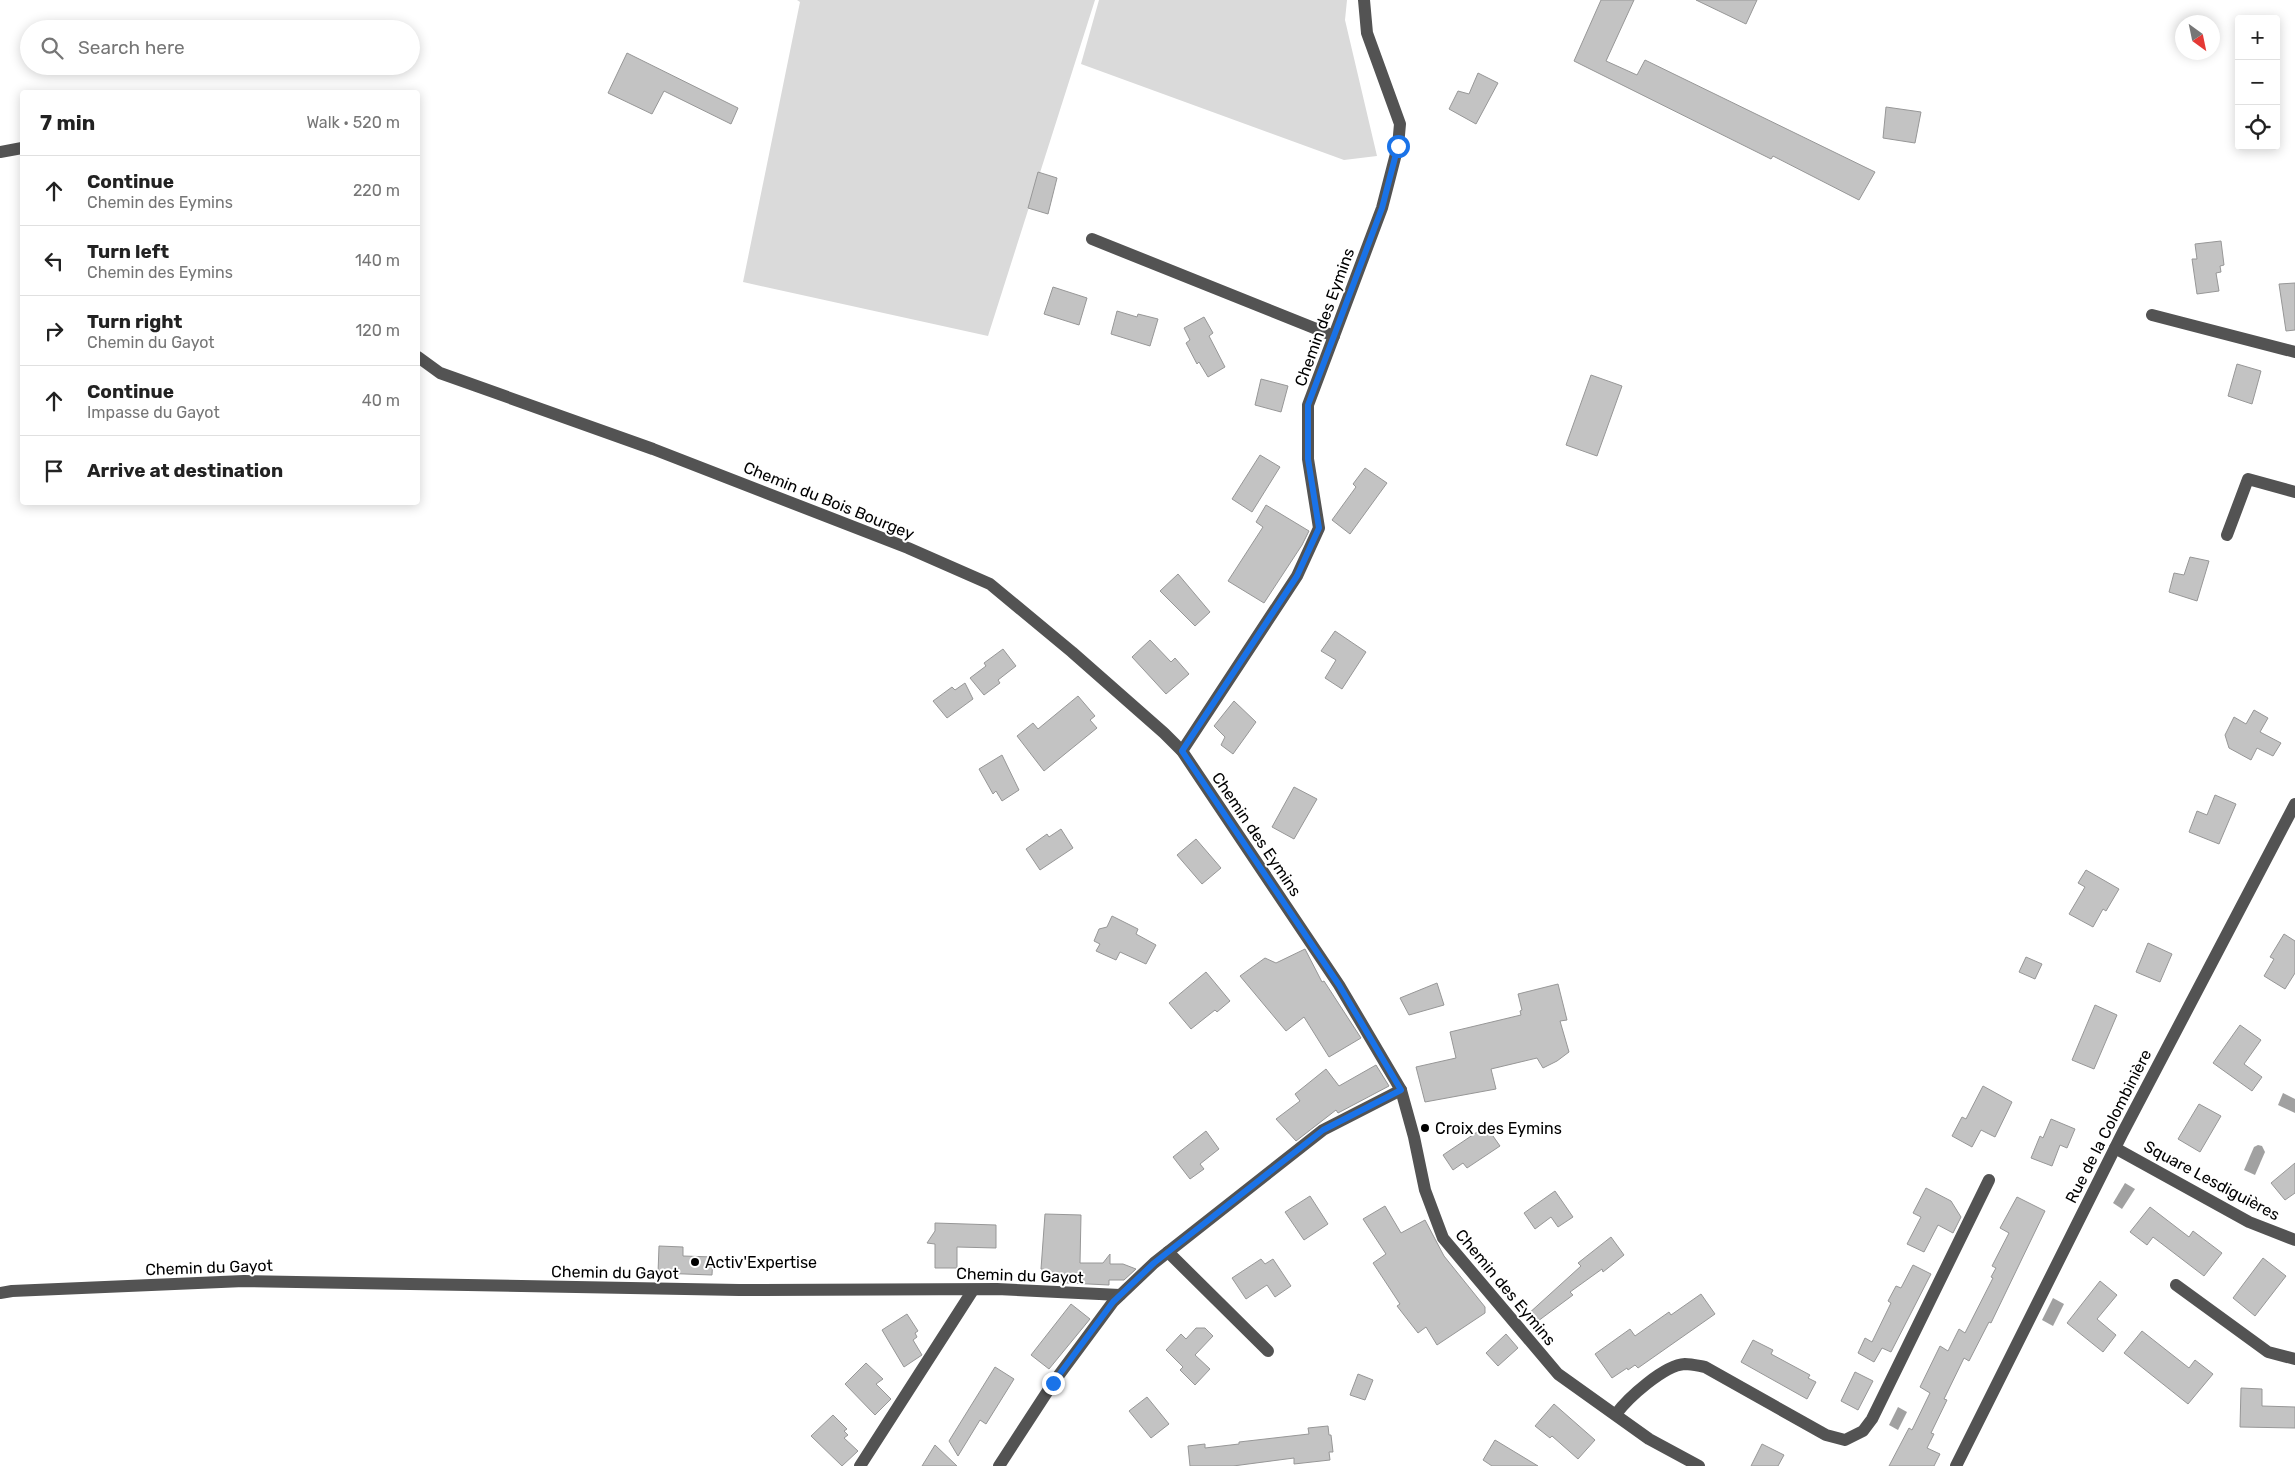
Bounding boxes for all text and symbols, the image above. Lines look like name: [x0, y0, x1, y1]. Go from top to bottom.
north arrow: [2175, 15, 2220, 60]
map controls: [2235, 15, 2280, 150]
button: +: [2235, 15, 2280, 60]
search box: [20, 20, 420, 75]
icon: search: [38, 34, 66, 62]
text: Search here: [78, 36, 185, 59]
button: −: [2235, 60, 2280, 105]
button: locate: [2235, 105, 2280, 150]
text: 7 min: [40, 110, 95, 135]
text: Walk · 520 m: [306, 113, 400, 132]
route start: [1387, 135, 1410, 158]
text: Continue: [87, 170, 174, 193]
icon: ahead: [40, 177, 68, 205]
text: 220 m: [353, 181, 400, 200]
text: Chemin des Eymins: [87, 193, 233, 212]
text: Turn left: [87, 240, 169, 263]
street label: Chemin des Eymins: [1291, 245, 1358, 389]
icon: left: [40, 247, 68, 275]
text: 140 m: [355, 251, 400, 270]
text: Chemin des Eymins: [87, 263, 233, 282]
text: Turn right: [87, 310, 182, 333]
icon: right: [40, 317, 68, 345]
text: 120 m: [355, 321, 400, 340]
text: Chemin du Gayot: [87, 333, 215, 352]
text: Continue: [87, 380, 174, 403]
icon: ahead: [40, 387, 68, 415]
text: 40 m: [362, 391, 400, 410]
text: Impasse du Gayot: [87, 403, 220, 422]
icon: arrive: [40, 457, 68, 485]
street label: Chemin du Bois Bourgey: [741, 457, 917, 544]
text: Arrive at destination: [87, 459, 283, 482]
street label: Chemin des Eymins: [1208, 769, 1305, 900]
street label: Rue de la Colombinière: [2061, 1046, 2156, 1206]
place label: Croix des Eymins: [1435, 1119, 1562, 1138]
marker: Croix des Eymins: [1419, 1122, 1431, 1134]
street label: Square Lesdiguières: [2141, 1137, 2283, 1224]
street label: Chemin des Eymins: [1451, 1225, 1560, 1349]
place label: Activ'Expertise: [705, 1253, 817, 1272]
street label: Chemin du Gayot: [145, 1256, 273, 1279]
marker: Activ'Expertise: [689, 1256, 701, 1268]
street label: Chemin du Gayot: [551, 1262, 679, 1283]
street label: Chemin du Gayot: [956, 1264, 1084, 1287]
route end: [1042, 1372, 1065, 1395]

